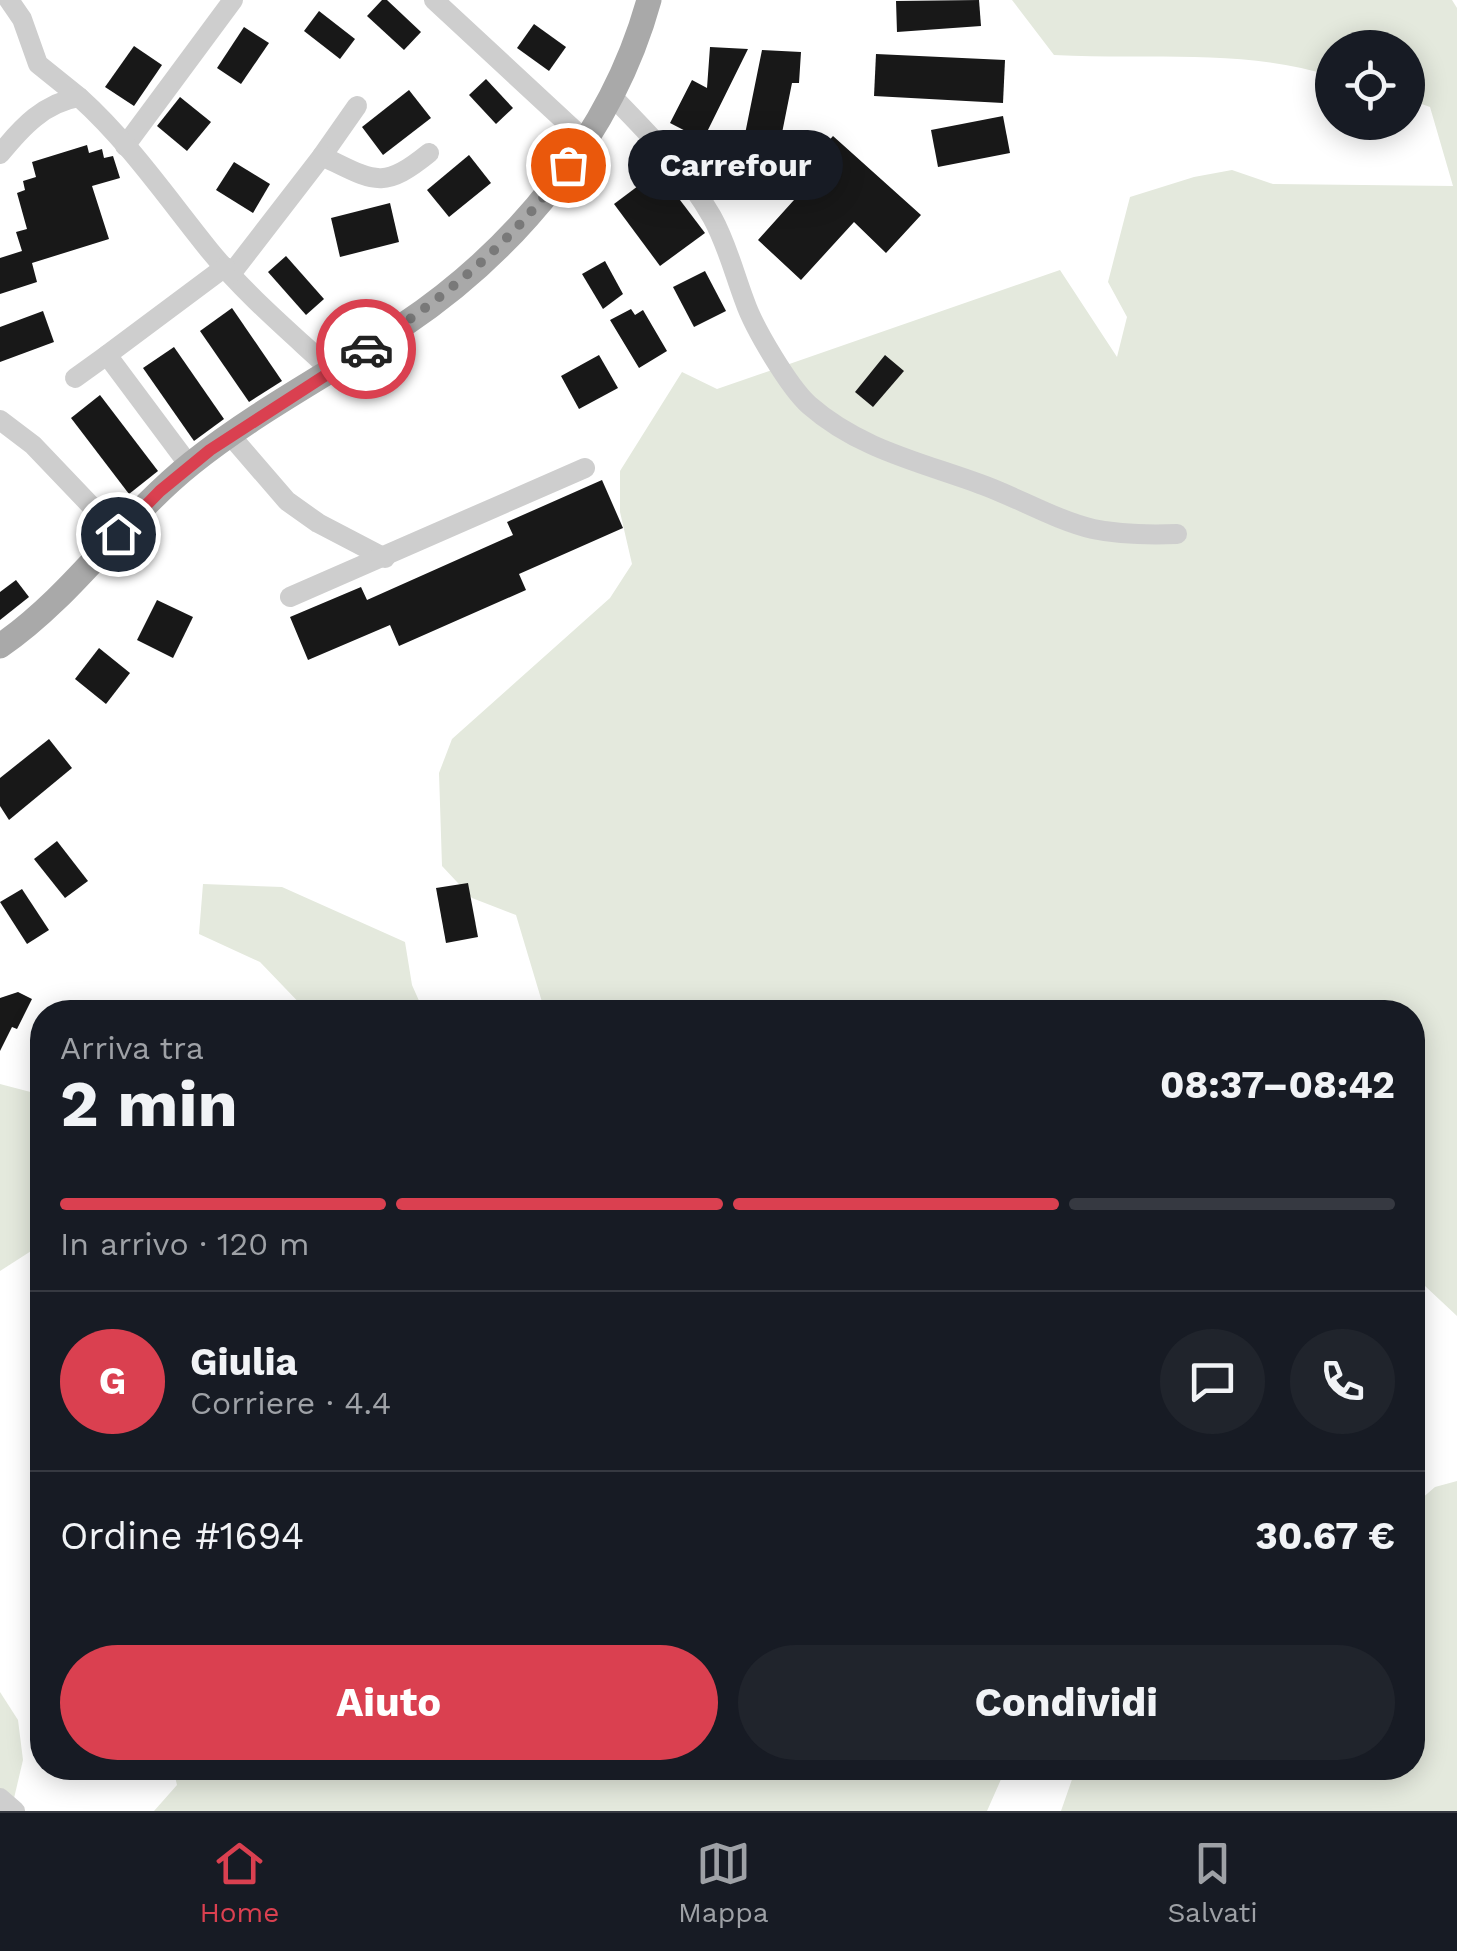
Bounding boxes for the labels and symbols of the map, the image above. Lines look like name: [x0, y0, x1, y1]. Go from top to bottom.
pin: [526, 123, 611, 208]
callout: Carrefour: [628, 130, 843, 200]
courier: [316, 299, 416, 399]
pin: [76, 492, 161, 577]

